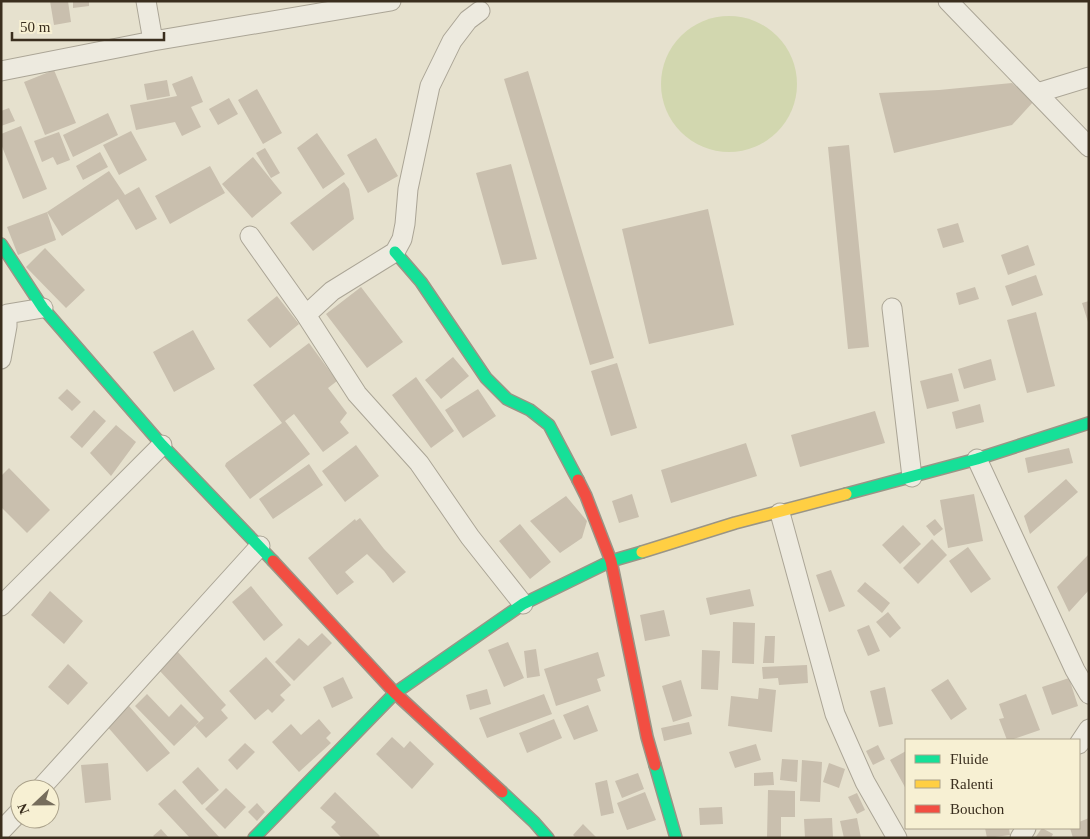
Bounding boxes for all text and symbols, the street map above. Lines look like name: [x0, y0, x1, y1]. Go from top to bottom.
scale bar: [12, 10, 165, 42]
text: 50 m: [20, 19, 51, 35]
legend: [905, 739, 1080, 829]
text: Fluide: [950, 751, 989, 767]
text: Ralenti: [950, 776, 993, 792]
north arrow: [10, 779, 60, 829]
text: N: [15, 801, 32, 816]
text: Bouchon: [950, 801, 1005, 817]

